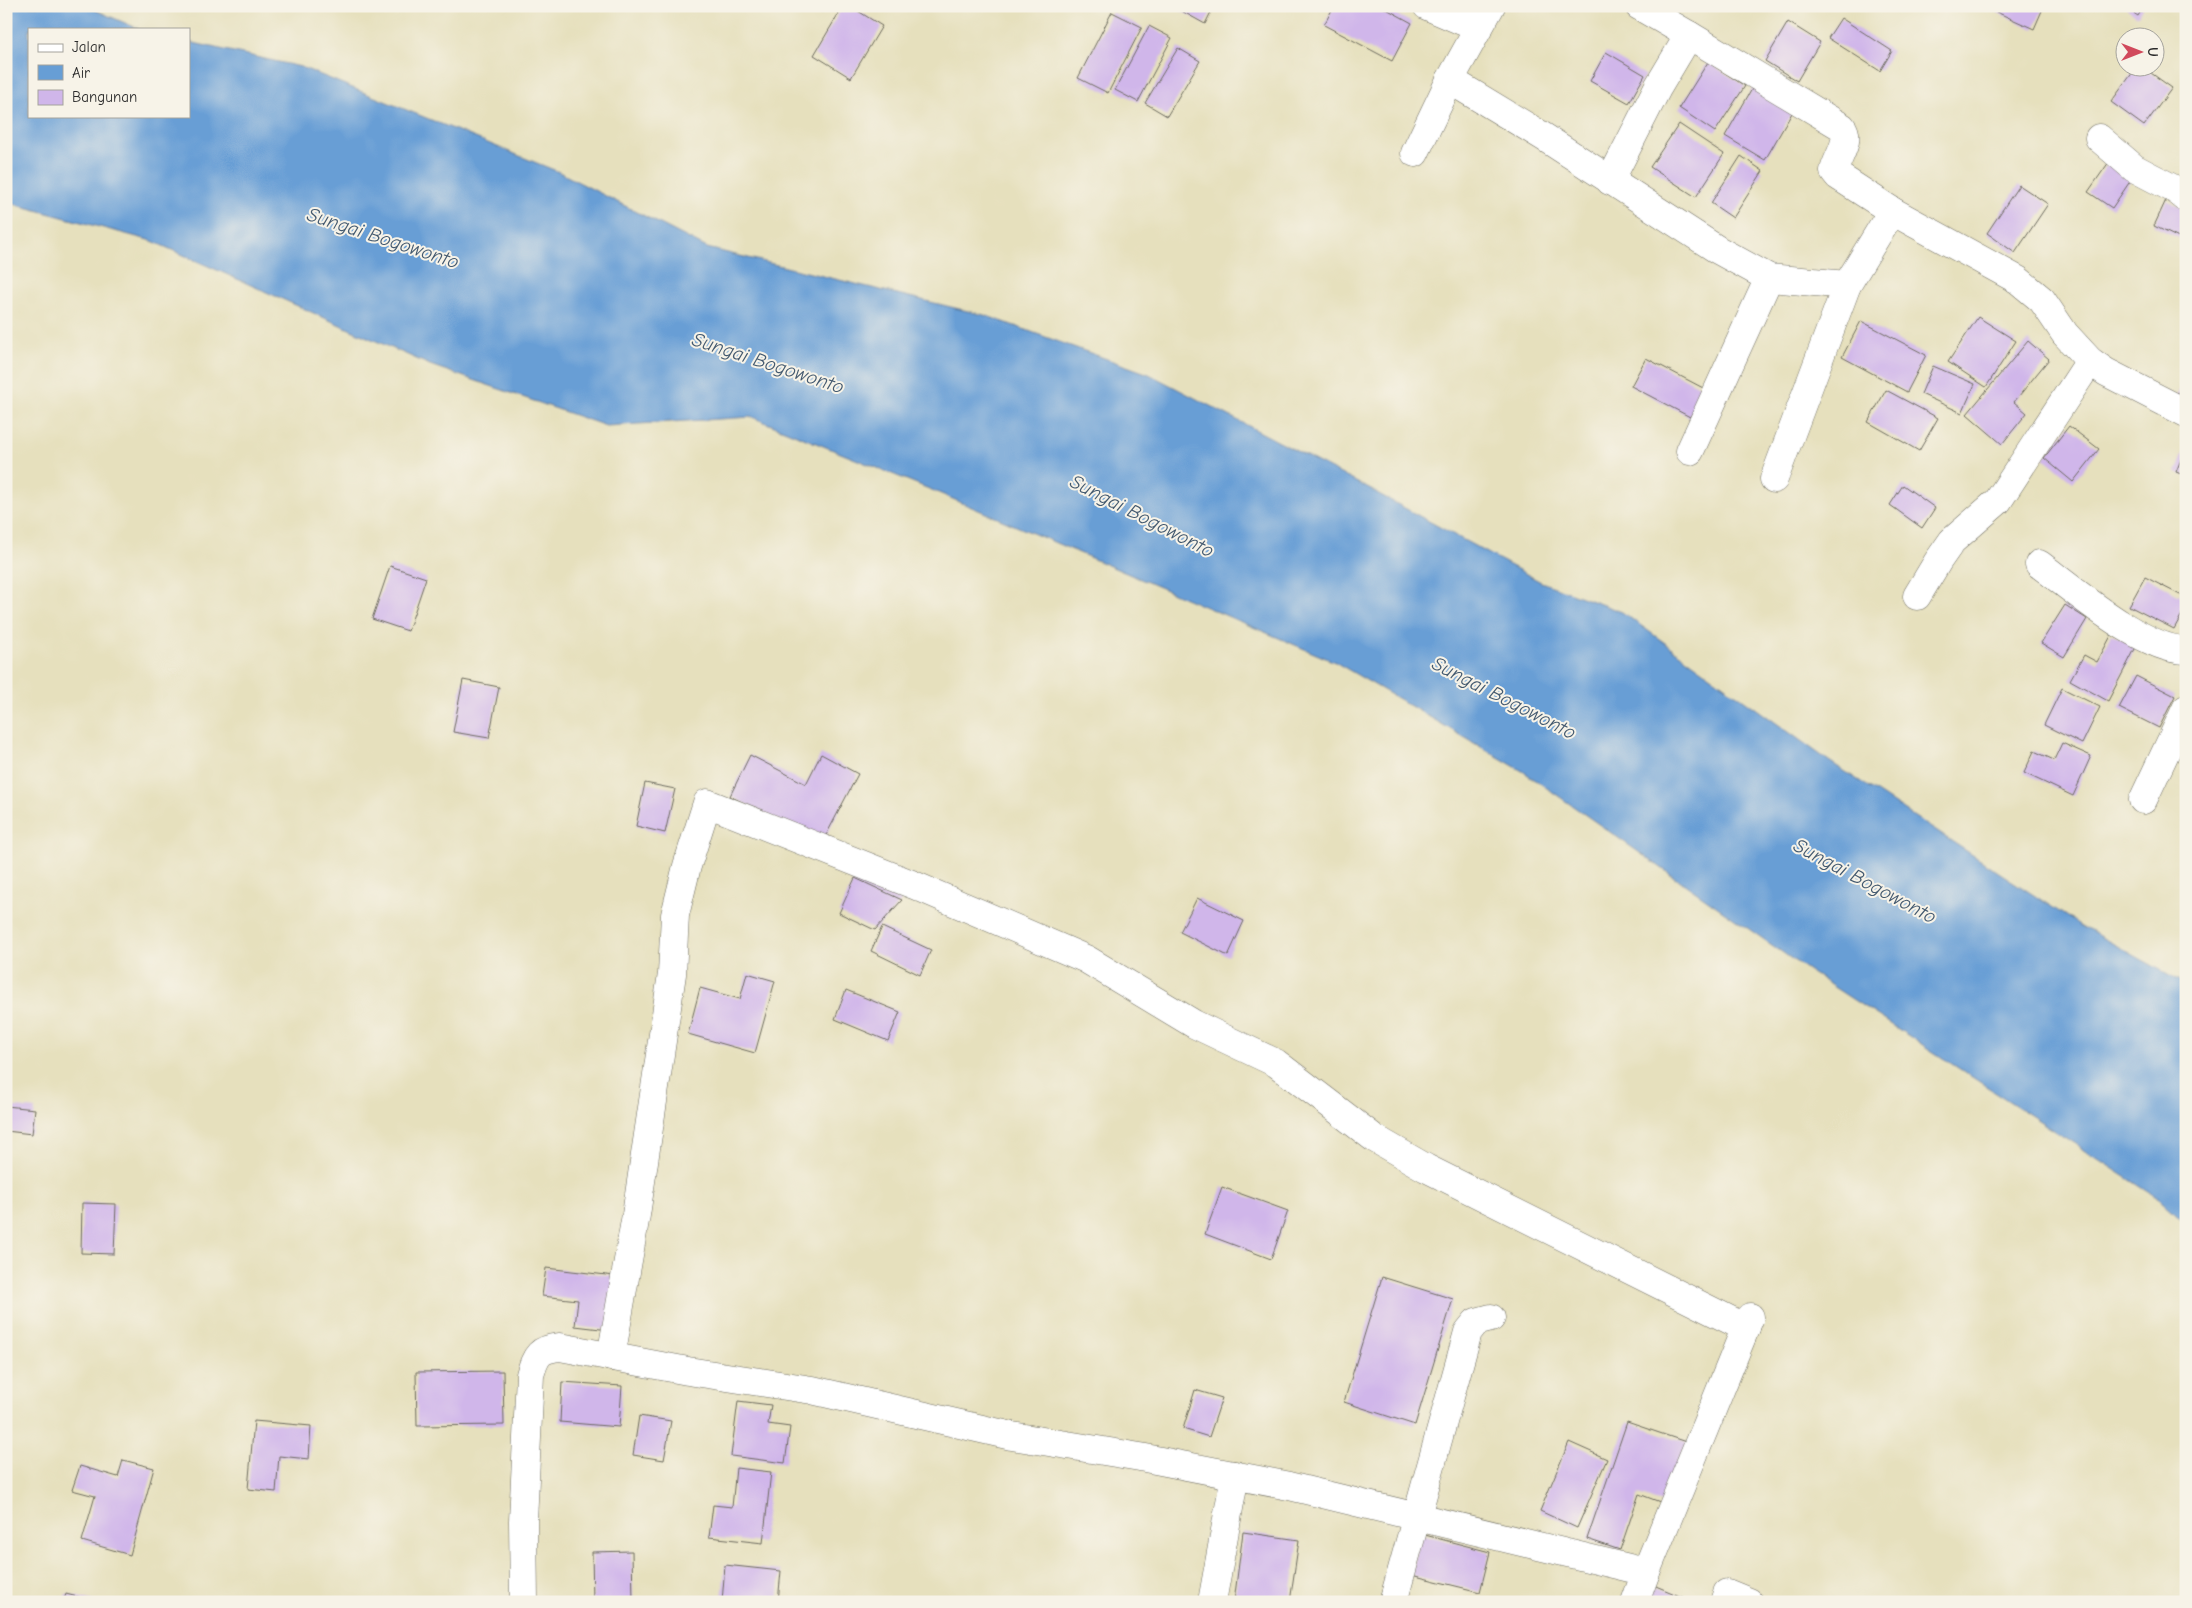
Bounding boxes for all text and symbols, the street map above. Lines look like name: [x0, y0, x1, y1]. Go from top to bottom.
legend: [28, 28, 190, 118]
north arrow: [2114, 28, 2164, 78]
text: Jalan: [72, 38, 106, 56]
text: U: [2144, 47, 2161, 57]
text: Air: [72, 64, 90, 82]
text: Bangunan: [72, 88, 137, 106]
water label: Sungai Bogowonto: [304, 203, 462, 273]
water label: Sungai Bogowonto: [689, 328, 847, 398]
water label: Sungai Bogowonto: [1066, 470, 1218, 562]
water label: Sungai Bogowonto: [1428, 652, 1580, 744]
water label: Sungai Bogowonto: [1790, 834, 1940, 928]

